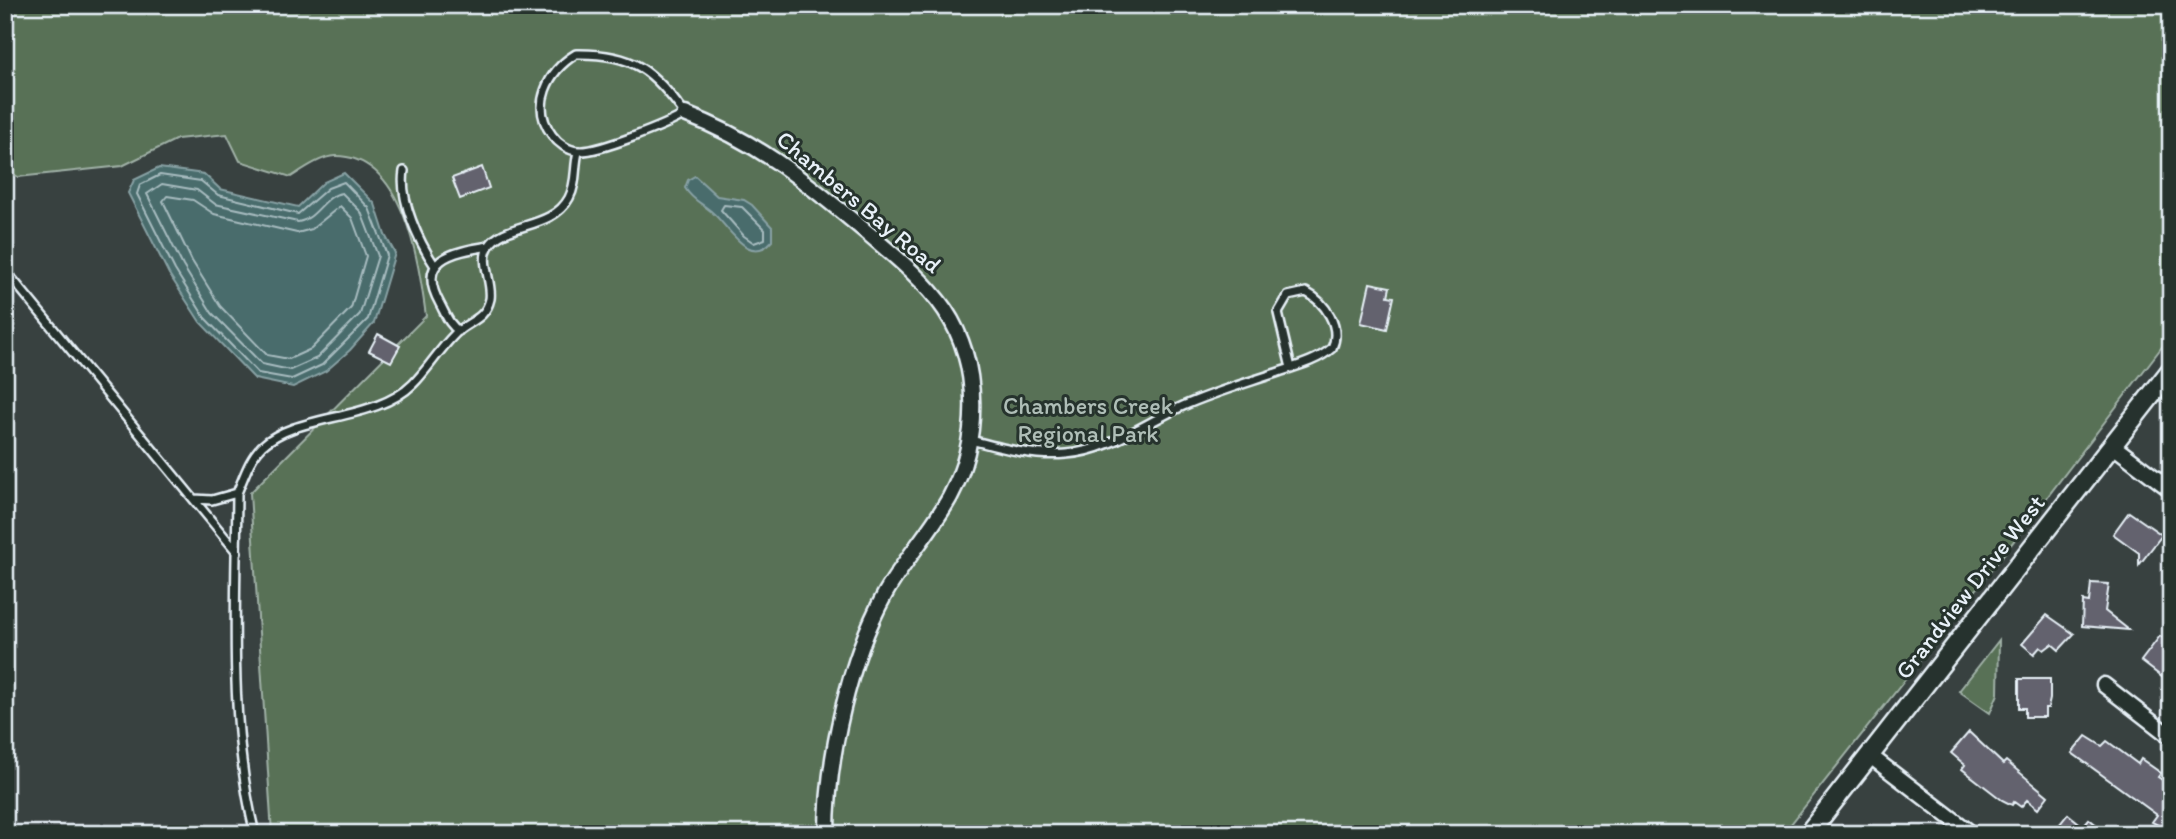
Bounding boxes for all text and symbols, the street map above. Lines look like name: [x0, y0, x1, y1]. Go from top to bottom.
street label: Chambers Bay Road: [771, 124, 948, 279]
park label: Chambers Creek Regional Park: [1003, 391, 1174, 448]
street label: Grandview Drive West: [1889, 489, 2051, 685]

